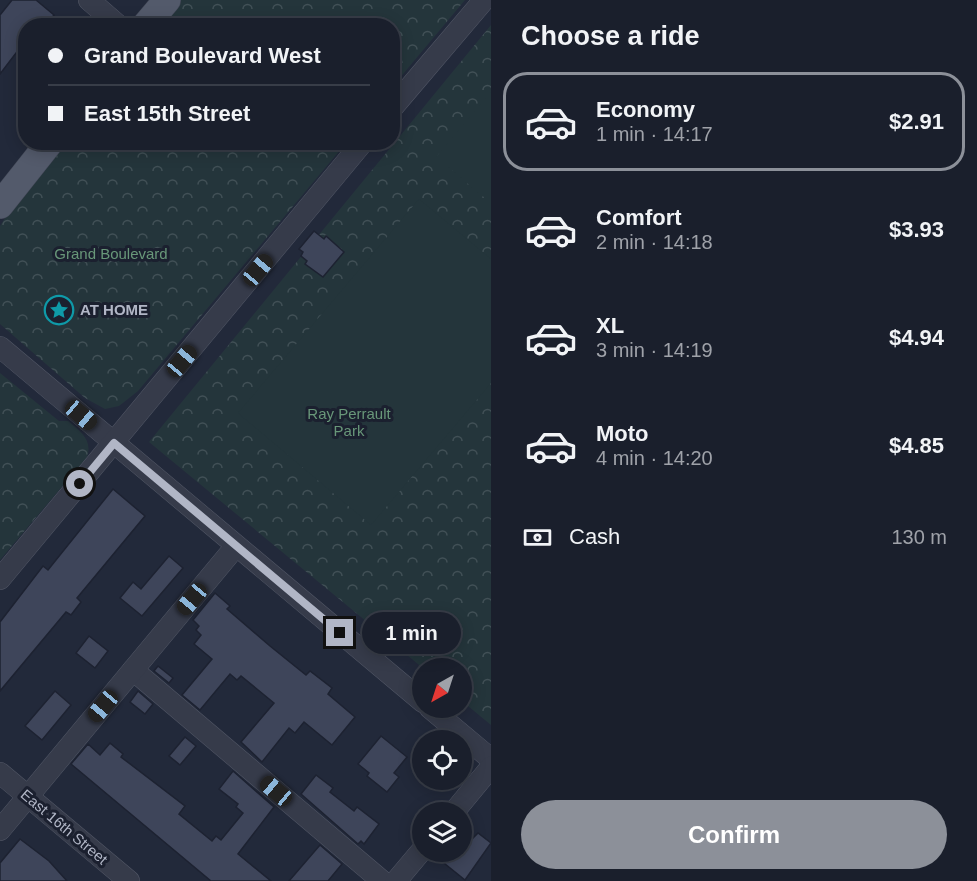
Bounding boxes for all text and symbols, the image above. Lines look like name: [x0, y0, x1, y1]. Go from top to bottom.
text: Choose a ride: [521, 21, 700, 51]
text: Grand Boulevard West: [84, 43, 321, 68]
icon: car: [524, 95, 578, 149]
text: Economy: [596, 97, 695, 122]
text: East 15th Street: [84, 101, 250, 126]
text: $2.91: [889, 109, 944, 134]
text: 1 min · 14:17: [596, 123, 713, 145]
icon: car: [524, 203, 578, 257]
text: Comfort: [596, 205, 682, 230]
text: $3.93: [889, 217, 944, 242]
text: 2 min · 14:18: [596, 231, 713, 253]
park label: Grand Boulevard: [54, 245, 168, 262]
car: [240, 250, 276, 290]
place icon: AT HOME: [43, 294, 75, 326]
place label: AT HOME: [80, 301, 148, 318]
icon: car: [524, 311, 578, 365]
text: XL: [596, 313, 624, 338]
text: $4.94: [889, 325, 944, 350]
text: 3 min · 14:19: [596, 339, 713, 361]
car: [164, 341, 200, 381]
car: [61, 397, 101, 433]
park label: Ray Perrault Park: [307, 405, 392, 439]
icon: car: [524, 419, 578, 473]
text: Moto: [596, 421, 649, 446]
text: $4.85: [889, 433, 944, 458]
text: 4 min · 14:20: [596, 447, 713, 469]
route start: [66, 470, 93, 497]
icon: cash: [521, 521, 554, 554]
text: Cash: [569, 524, 620, 549]
text: 130 m: [891, 526, 947, 548]
car: [174, 579, 210, 619]
callout: 1 min: [361, 612, 460, 654]
route end: [326, 619, 353, 646]
text: 1 min: [385, 622, 438, 644]
north arrow: [412, 658, 472, 718]
map controls: [412, 658, 472, 862]
car: [85, 686, 121, 726]
button: locate: [412, 730, 472, 790]
car: [256, 773, 296, 809]
street label: East 16th Street: [18, 786, 112, 868]
button: Confirm: [521, 800, 947, 869]
button: layers: [412, 802, 472, 862]

